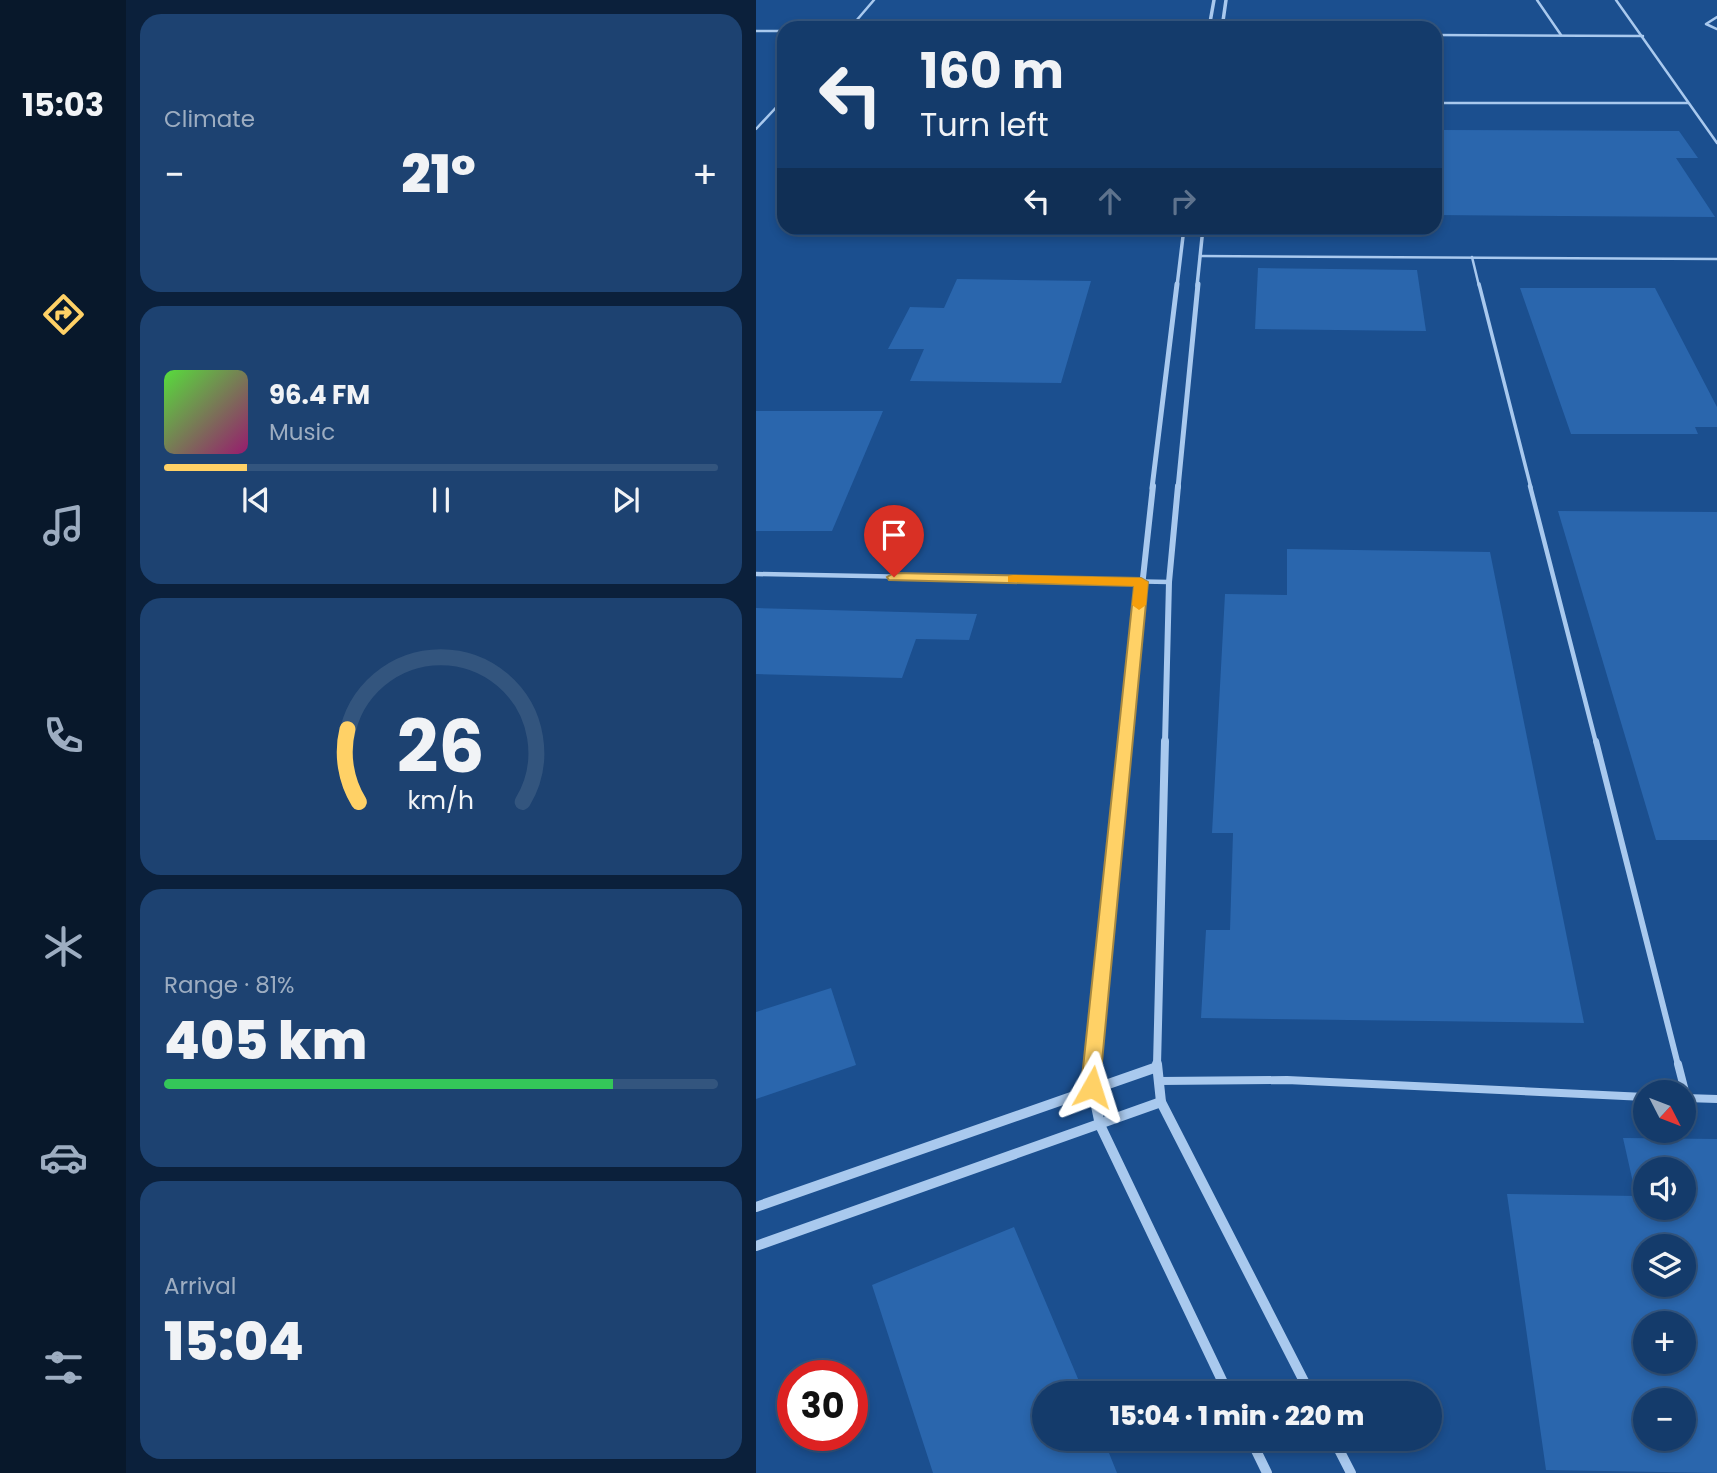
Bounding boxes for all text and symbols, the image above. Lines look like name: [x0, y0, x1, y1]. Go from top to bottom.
text: 160 m: [920, 37, 1064, 105]
icon: left: [805, 49, 896, 140]
text: 15:03: [22, 82, 104, 127]
text: Turn left: [920, 102, 1049, 147]
text: Climate: [164, 103, 255, 135]
text: 21°: [401, 138, 476, 211]
text: −: [164, 148, 185, 201]
text: +: [692, 148, 718, 201]
icon: left: [1018, 182, 1056, 220]
icon: ahead: [1091, 182, 1129, 220]
icon: right: [1164, 182, 1202, 220]
icon: directions: [39, 290, 88, 339]
text: 96.4 FM: [269, 377, 370, 413]
text: Music: [269, 416, 335, 448]
icon: previous: [237, 481, 275, 519]
icon: pause: [422, 481, 460, 519]
icon: next: [607, 481, 645, 519]
icon: music: [39, 501, 88, 550]
pin: [864, 505, 924, 577]
icon: arrive: [875, 516, 913, 554]
text: 26: [397, 697, 485, 798]
icon: phone: [39, 711, 88, 760]
text: km/h: [408, 783, 474, 818]
icon: climate: [39, 922, 88, 971]
text: Range · 81%: [164, 969, 295, 1001]
text: 405 km: [164, 1004, 367, 1077]
position arrow: [1055, 1050, 1129, 1124]
north arrow: [1633, 1080, 1696, 1143]
map controls: [1633, 1080, 1696, 1451]
icon: car: [39, 1133, 88, 1182]
button: sound: [1633, 1157, 1696, 1220]
button: layers: [1633, 1234, 1696, 1297]
text: Arrival: [164, 1270, 236, 1302]
text: 15:04: [164, 1305, 304, 1378]
button: +: [1633, 1311, 1696, 1374]
icon: filters: [39, 1343, 88, 1392]
speed limit sign: 30: [777, 1360, 868, 1451]
button: −: [1633, 1388, 1696, 1451]
text: 15:04 · 1 min · 220 m: [1110, 1398, 1364, 1434]

